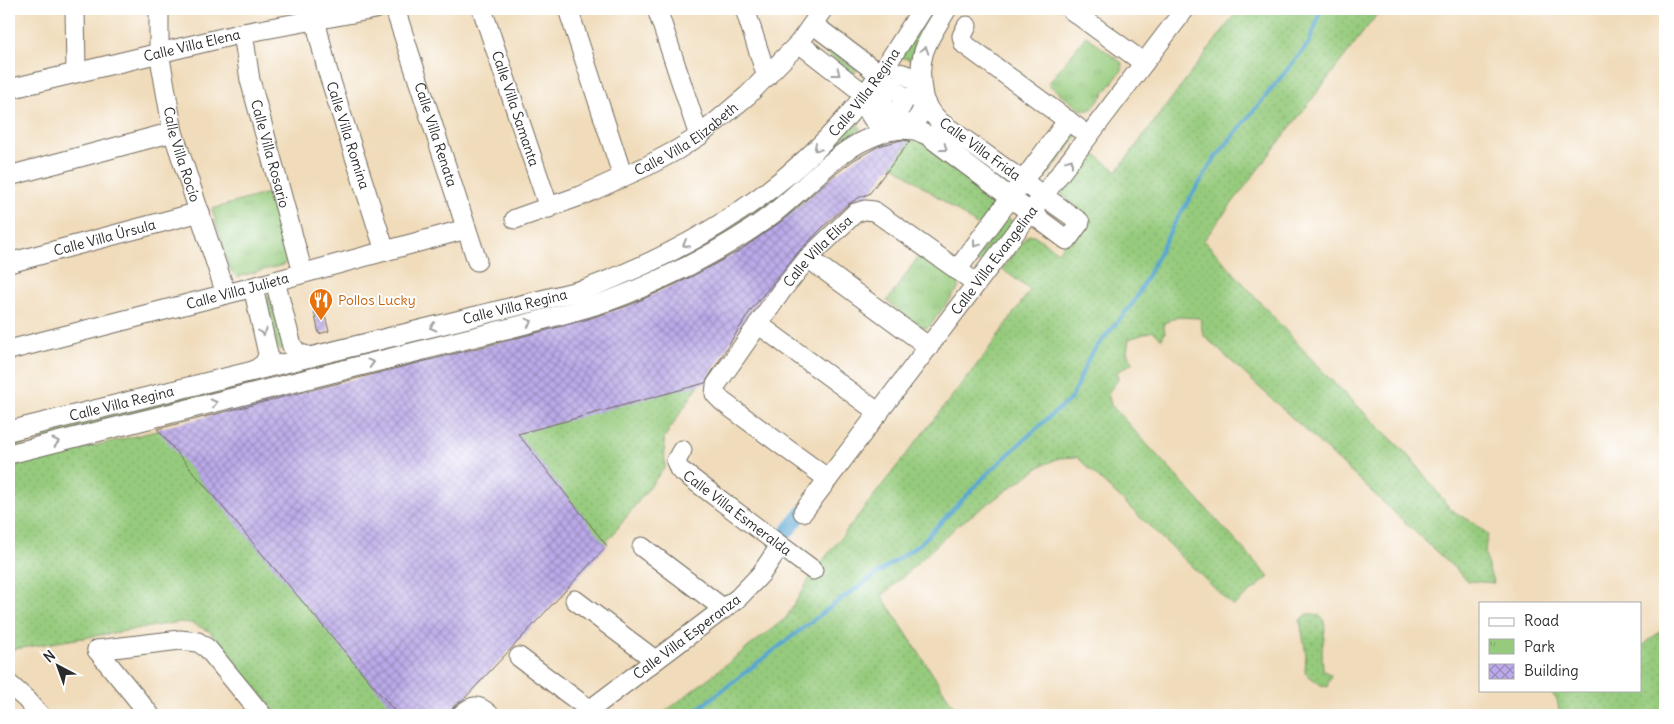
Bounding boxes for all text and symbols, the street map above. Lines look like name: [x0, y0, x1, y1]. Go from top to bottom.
street label: Calle Villa Elena: [142, 25, 242, 65]
street label: Calle Villa Regina: [824, 45, 904, 141]
one-way arrow: [919, 46, 929, 55]
street label: Calle Villa Samanta: [488, 49, 543, 169]
one-way arrow: [831, 67, 840, 75]
street label: Calle Villa Romina: [323, 79, 374, 191]
street label: Calle Villa Renata: [410, 80, 461, 189]
street label: Calle Villa Rosario: [247, 98, 294, 210]
street label: Calle Villa Elizabeth: [632, 98, 742, 180]
street label: Calle Villa Rocío: [160, 105, 204, 204]
street label: Calle Villa Frida: [936, 113, 1024, 185]
one-way arrow: [813, 142, 822, 151]
one-way arrow: [938, 142, 948, 151]
one-way arrow: [1064, 159, 1072, 168]
street label: Calle Villa Evangelina: [947, 202, 1041, 319]
street label: Calle Villa Elisa: [779, 211, 856, 291]
street label: Calle Villa Úrsula: [52, 215, 158, 260]
one-way arrow: [683, 238, 692, 248]
one-way arrow: [974, 238, 982, 247]
street label: Calle Villa Julieta: [184, 269, 291, 313]
street label: Calle Villa Regina: [461, 285, 569, 328]
restaurant icon: Pollos Lucky: [308, 287, 334, 321]
place label: Pollos Lucky: [338, 291, 416, 309]
one-way arrow: [524, 318, 532, 328]
one-way arrow: [428, 321, 437, 332]
one-way arrow: [257, 328, 268, 337]
one-way arrow: [367, 358, 376, 369]
street label: Calle Villa Regina: [68, 382, 176, 425]
one-way arrow: [209, 399, 217, 409]
one-way arrow: [52, 437, 61, 448]
street label: Calle Villa Esmeralda: [679, 466, 795, 560]
street label: Calle Villa Esperanza: [629, 590, 744, 683]
legend: [1479, 602, 1642, 692]
text: Road: [1524, 611, 1559, 630]
text: Park: [1524, 637, 1555, 656]
north arrow: [32, 642, 82, 692]
text: N: [40, 646, 59, 666]
text: Building: [1524, 661, 1579, 680]

